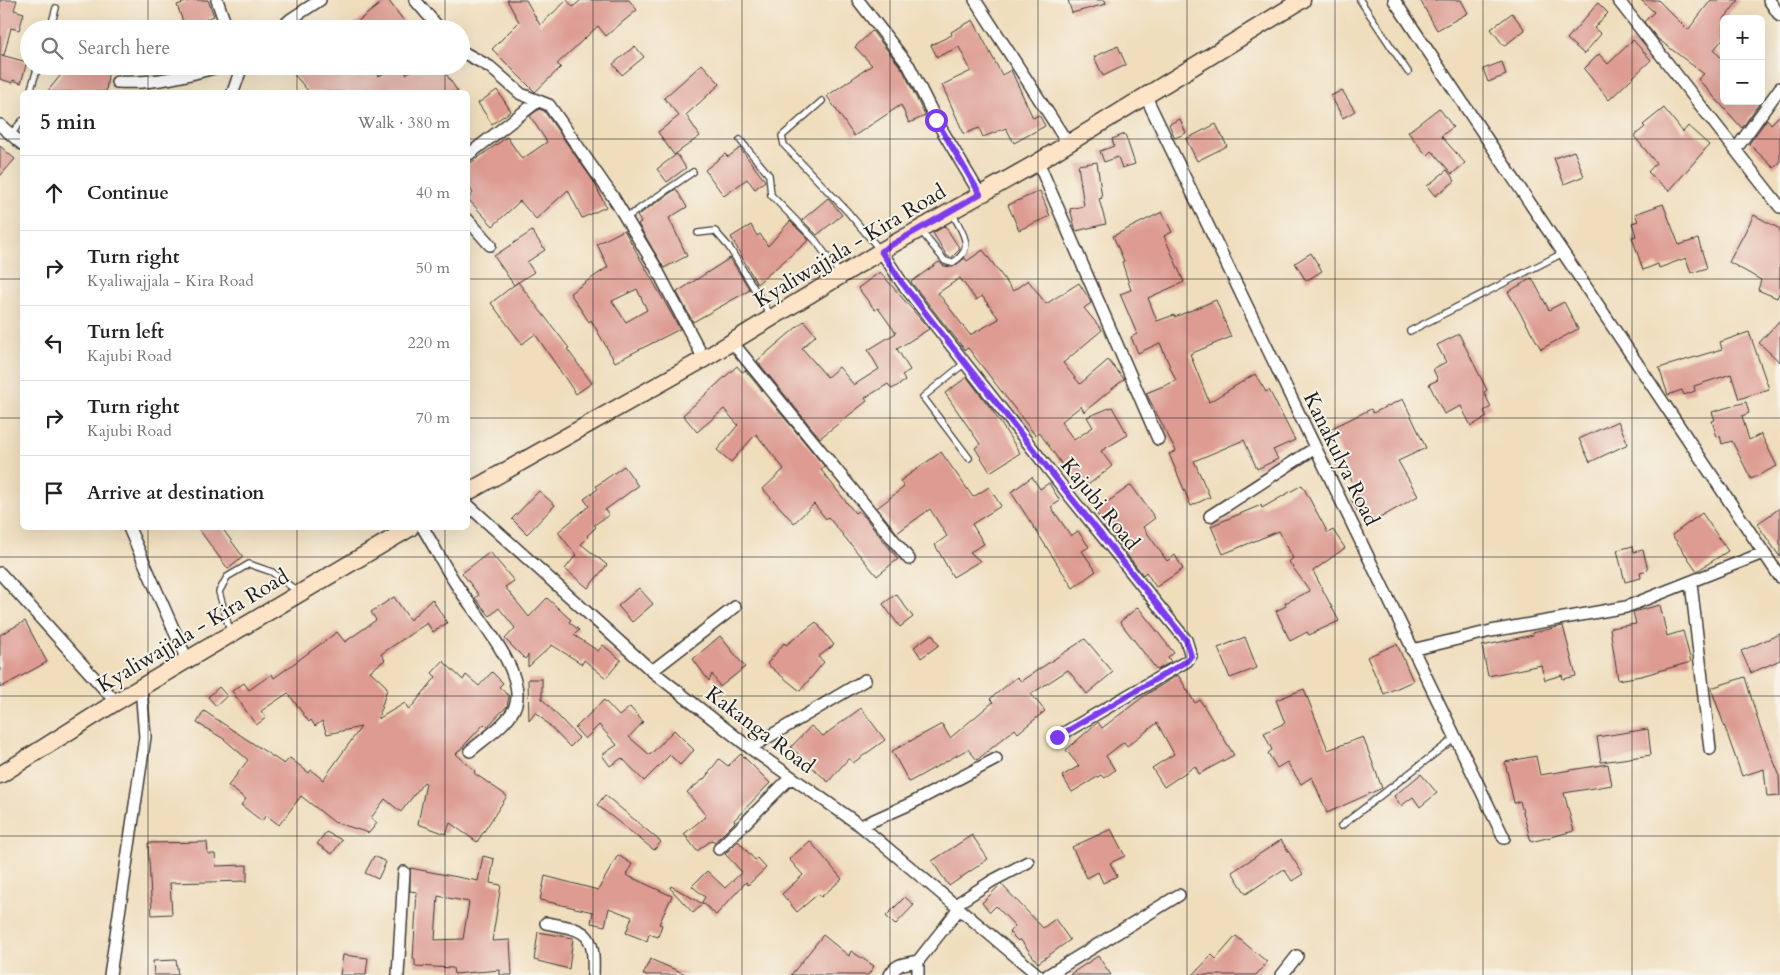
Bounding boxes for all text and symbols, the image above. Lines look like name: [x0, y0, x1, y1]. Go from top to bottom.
map controls: [1720, 15, 1765, 105]
button: +: [1720, 15, 1765, 60]
search box: [20, 20, 470, 75]
icon: search: [38, 34, 66, 62]
text: Search here: [78, 35, 170, 61]
button: −: [1720, 60, 1765, 105]
text: 5 min: [40, 108, 96, 137]
route start: [925, 109, 948, 132]
text: Walk · 380 m: [358, 112, 450, 134]
street label: Kyaliwajjala - Kira Road: [749, 177, 951, 315]
icon: ahead: [40, 179, 68, 207]
text: Continue: [87, 180, 169, 206]
text: 40 m: [416, 182, 450, 204]
text: Turn right: [87, 244, 179, 270]
icon: right: [40, 254, 68, 282]
text: 50 m: [416, 257, 450, 279]
text: Kyaliwajjala - Kira Road: [87, 270, 254, 292]
text: Turn left: [87, 319, 164, 345]
icon: left: [40, 329, 68, 357]
text: 220 m: [408, 332, 450, 354]
text: Kajubi Road: [87, 345, 172, 367]
street label: Kanakulya Road: [1296, 387, 1386, 531]
text: Turn right: [87, 394, 179, 420]
icon: right: [40, 404, 68, 432]
text: 70 m: [416, 407, 450, 429]
text: Kajubi Road: [87, 420, 172, 442]
street label: Kajubi Road: [1054, 452, 1146, 556]
icon: arrive: [40, 479, 68, 507]
text: Arrive at destination: [87, 480, 264, 506]
street label: Kyaliwajjala - Kira Road: [92, 562, 294, 700]
street label: Kakanga Road: [700, 679, 820, 781]
route end: [1046, 726, 1069, 749]

